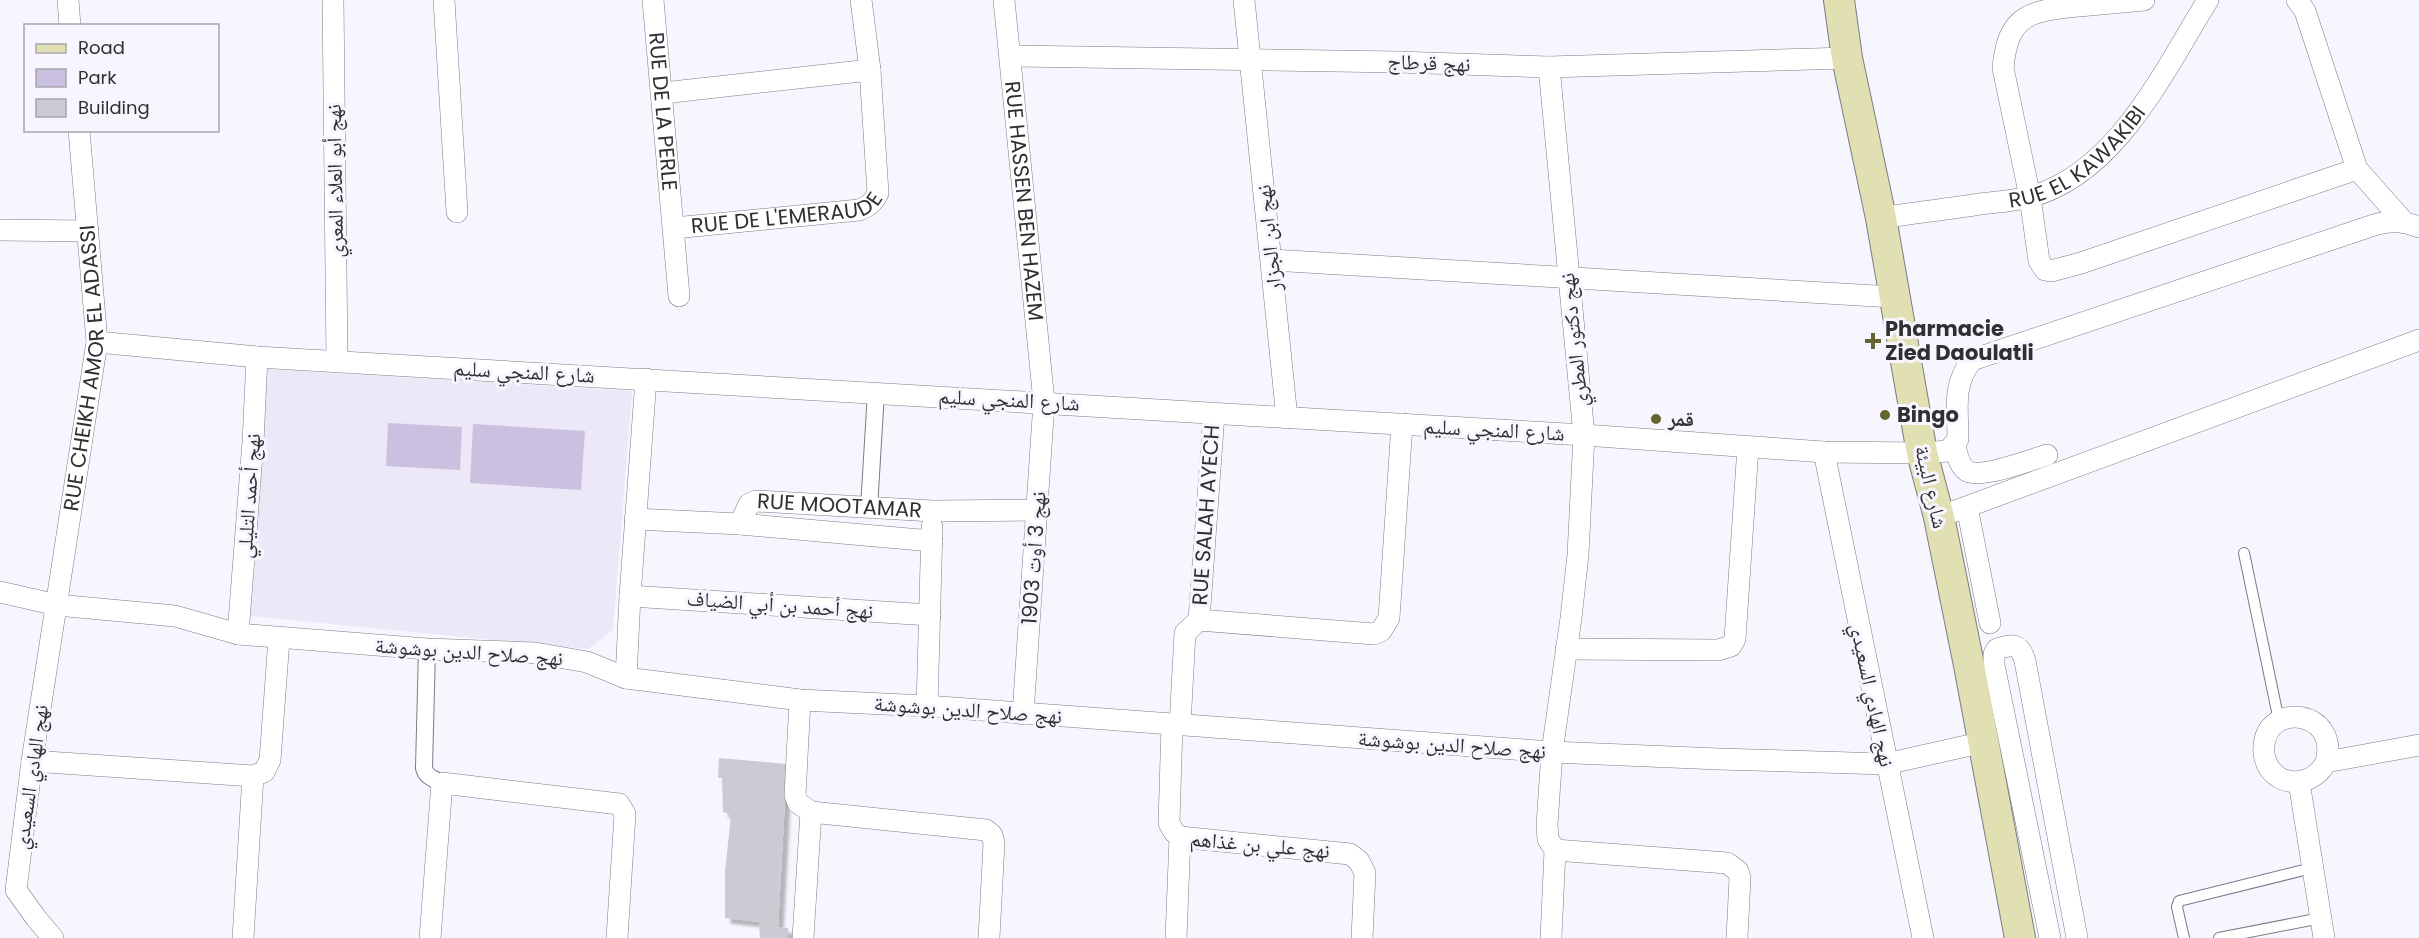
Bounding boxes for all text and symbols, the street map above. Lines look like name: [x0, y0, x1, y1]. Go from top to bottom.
legend: [24, 24, 219, 132]
street label: RUE DE LA PERLE: [642, 31, 685, 192]
text: Road: [78, 35, 125, 60]
street label: نهج قرطاج: [1387, 47, 1471, 78]
text: Park: [78, 65, 117, 90]
street label: RUE HASSEN BEN HAZEM: [998, 80, 1051, 322]
text: Building: [78, 95, 150, 120]
street label: RUE EL KAWAKIBI: [2007, 100, 2152, 215]
street label: نهج أبو العلاء المعري: [319, 104, 353, 258]
street label: نهج ابن الجزار: [1248, 183, 1289, 294]
street label: RUE DE L'EMERAUDE: [690, 186, 889, 240]
street label: RUE CHEIKH AMOR EL ADASSI: [56, 224, 111, 513]
street label: نهج دكتور المطري: [1552, 271, 1597, 409]
place label: Pharmacie Zied Daoulatli: [1885, 314, 2034, 367]
marker: Pharmacie Zied Daoulatli: [1866, 334, 1880, 348]
street label: شارع المنجي سليم: [453, 353, 595, 392]
street label: شارع المنجي سليم: [938, 381, 1080, 420]
place label: Bingo: [1897, 400, 1959, 429]
place label: قمر: [1667, 404, 1694, 433]
marker: Bingo: [1878, 408, 1892, 422]
street label: شارع المنجي سليم: [1423, 411, 1565, 450]
marker: قمر: [1649, 412, 1663, 426]
street label: RUE SALAH AYECH: [1185, 424, 1226, 606]
street label: نهج أحمد التليلي: [230, 432, 270, 560]
street label: شارع البيئة: [1908, 443, 1955, 531]
street label: RUE MOOTAMAR: [756, 486, 923, 524]
street label: نهج 3 أوت 1903: [1014, 490, 1053, 626]
street label: نهج أحمد بن أبي الضياف: [686, 584, 874, 628]
street label: نهج الهادي السعيدي: [1841, 620, 1902, 770]
street label: نهج صلاح الدين بوشوشة: [374, 630, 564, 673]
street label: نهج صلاح الدين بوشوشة: [873, 688, 1063, 731]
street label: نهج الهادي السعيدي: [6, 703, 57, 852]
street label: نهج صلاح الدين بوشوشة: [1357, 723, 1547, 766]
street label: نهج علي بن غذاهم: [1189, 824, 1331, 867]

